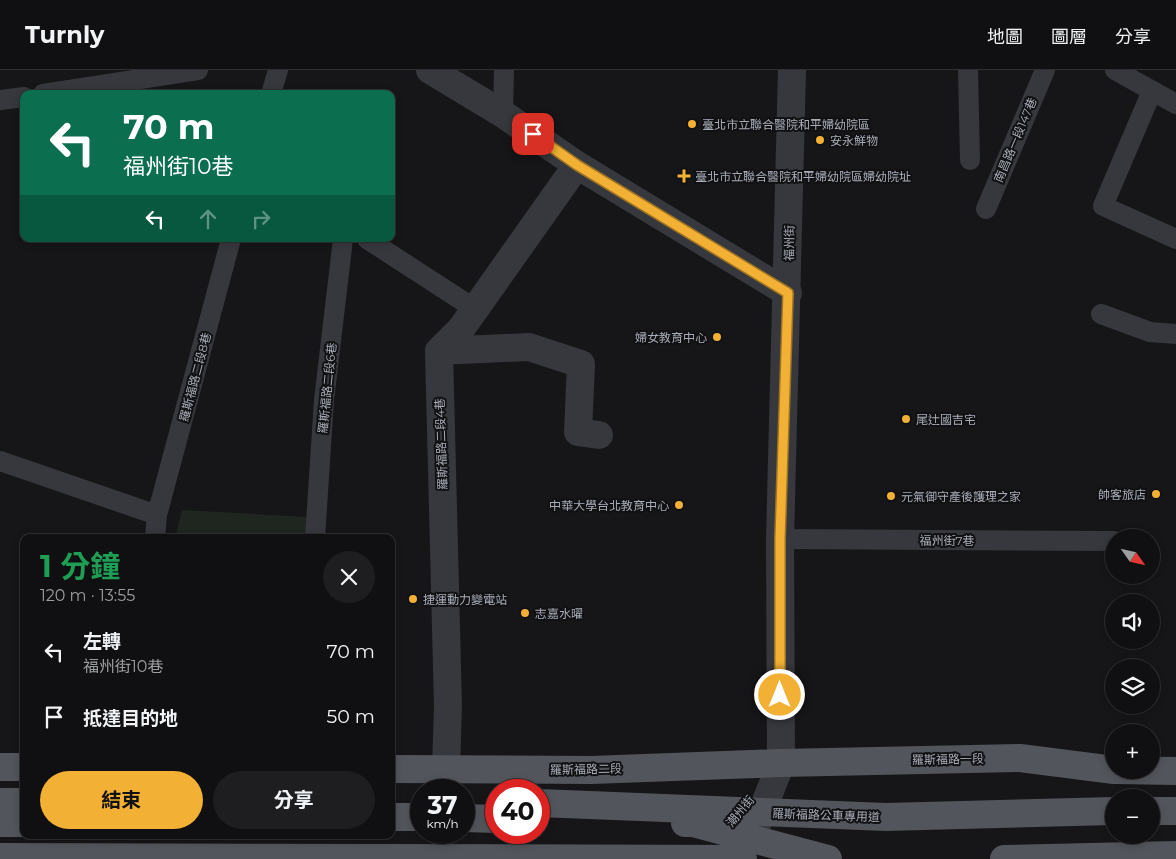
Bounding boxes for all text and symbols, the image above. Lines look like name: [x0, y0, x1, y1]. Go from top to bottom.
text: Turnly: [25, 20, 104, 49]
text: 地圖: [987, 26, 1023, 48]
text: 圖層: [1051, 26, 1087, 48]
text: 分享: [1115, 26, 1151, 48]
street label: 南昌路一段147巷: [990, 95, 1040, 185]
text: 70 m: [123, 105, 214, 148]
icon: left: [40, 110, 105, 175]
pin: [512, 113, 554, 155]
place label: 臺北市立聯合醫院和平婦幼院區: [702, 117, 870, 132]
marker: 臺北市立聯合醫院和平婦幼院區: [686, 118, 698, 130]
icon: arrive: [519, 120, 547, 148]
place label: 安永鮮物: [830, 133, 878, 148]
marker: 安永鮮物: [814, 134, 826, 146]
text: 福州街10巷: [123, 153, 234, 180]
marker: 臺北市立聯合醫院和平婦幼院區婦幼院址: [677, 169, 691, 183]
place label: 臺北市立聯合醫院和平婦幼院區婦幼院址: [695, 169, 911, 184]
icon: left: [141, 205, 169, 233]
icon: ahead: [194, 205, 222, 233]
icon: right: [247, 205, 275, 233]
street label: 福州街: [781, 225, 797, 261]
place label: 婦女教育中心: [635, 330, 707, 345]
street label: 羅斯福路二段8巷: [176, 331, 214, 423]
marker: 婦女教育中心: [711, 331, 723, 343]
street label: 羅斯福路二段6巷: [315, 342, 339, 434]
street label: 羅斯福路二段4巷: [432, 398, 450, 490]
place label: 尾辻國吉宅: [916, 412, 976, 427]
marker: 尾辻國吉宅: [900, 413, 912, 425]
place label: 帥客旅店: [1098, 487, 1146, 502]
marker: 帥客旅店: [1150, 488, 1162, 500]
place label: 元氣御守產後護理之家: [901, 489, 1021, 504]
marker: 元氣御守產後護理之家: [885, 490, 897, 502]
place label: 中華大學台北教育中心: [549, 498, 669, 513]
marker: 中華大學台北教育中心: [673, 499, 685, 511]
north arrow: [1105, 529, 1160, 584]
map controls: [1105, 529, 1160, 844]
street label: 福州街7巷: [919, 533, 975, 548]
text: 1 分鐘: [40, 548, 120, 585]
button: close: [323, 551, 375, 603]
text: 120 m · 13:55: [40, 586, 135, 605]
place label: 捷運動力變電站: [423, 592, 507, 607]
marker: 捷運動力變電站: [407, 593, 419, 605]
button: sound: [1105, 594, 1160, 649]
place label: 志嘉水曜: [535, 606, 583, 621]
marker: 志嘉水曜: [519, 607, 531, 619]
text: 左轉: [83, 630, 121, 653]
icon: left: [40, 638, 68, 666]
text: 70 m: [326, 640, 375, 663]
text: 福州街10巷: [83, 657, 163, 676]
button: layers: [1105, 659, 1160, 714]
position arrow: [753, 668, 805, 720]
icon: arrive: [40, 703, 68, 731]
text: 50 m: [327, 705, 375, 728]
text: 抵達目的地: [83, 707, 178, 730]
button: +: [1105, 724, 1160, 779]
street label: 羅斯福路一段: [912, 751, 984, 767]
street label: 羅斯福路二段: [550, 761, 622, 777]
button: 結束: [40, 771, 203, 829]
button: 分享: [213, 771, 375, 829]
speed limit sign: 40: [485, 779, 550, 844]
button: −: [1105, 789, 1160, 844]
text: 37: [427, 790, 458, 820]
street label: 潮州街: [723, 792, 757, 830]
street label: 羅斯福路公車專用道: [772, 806, 880, 824]
text: km/h: [426, 816, 459, 831]

